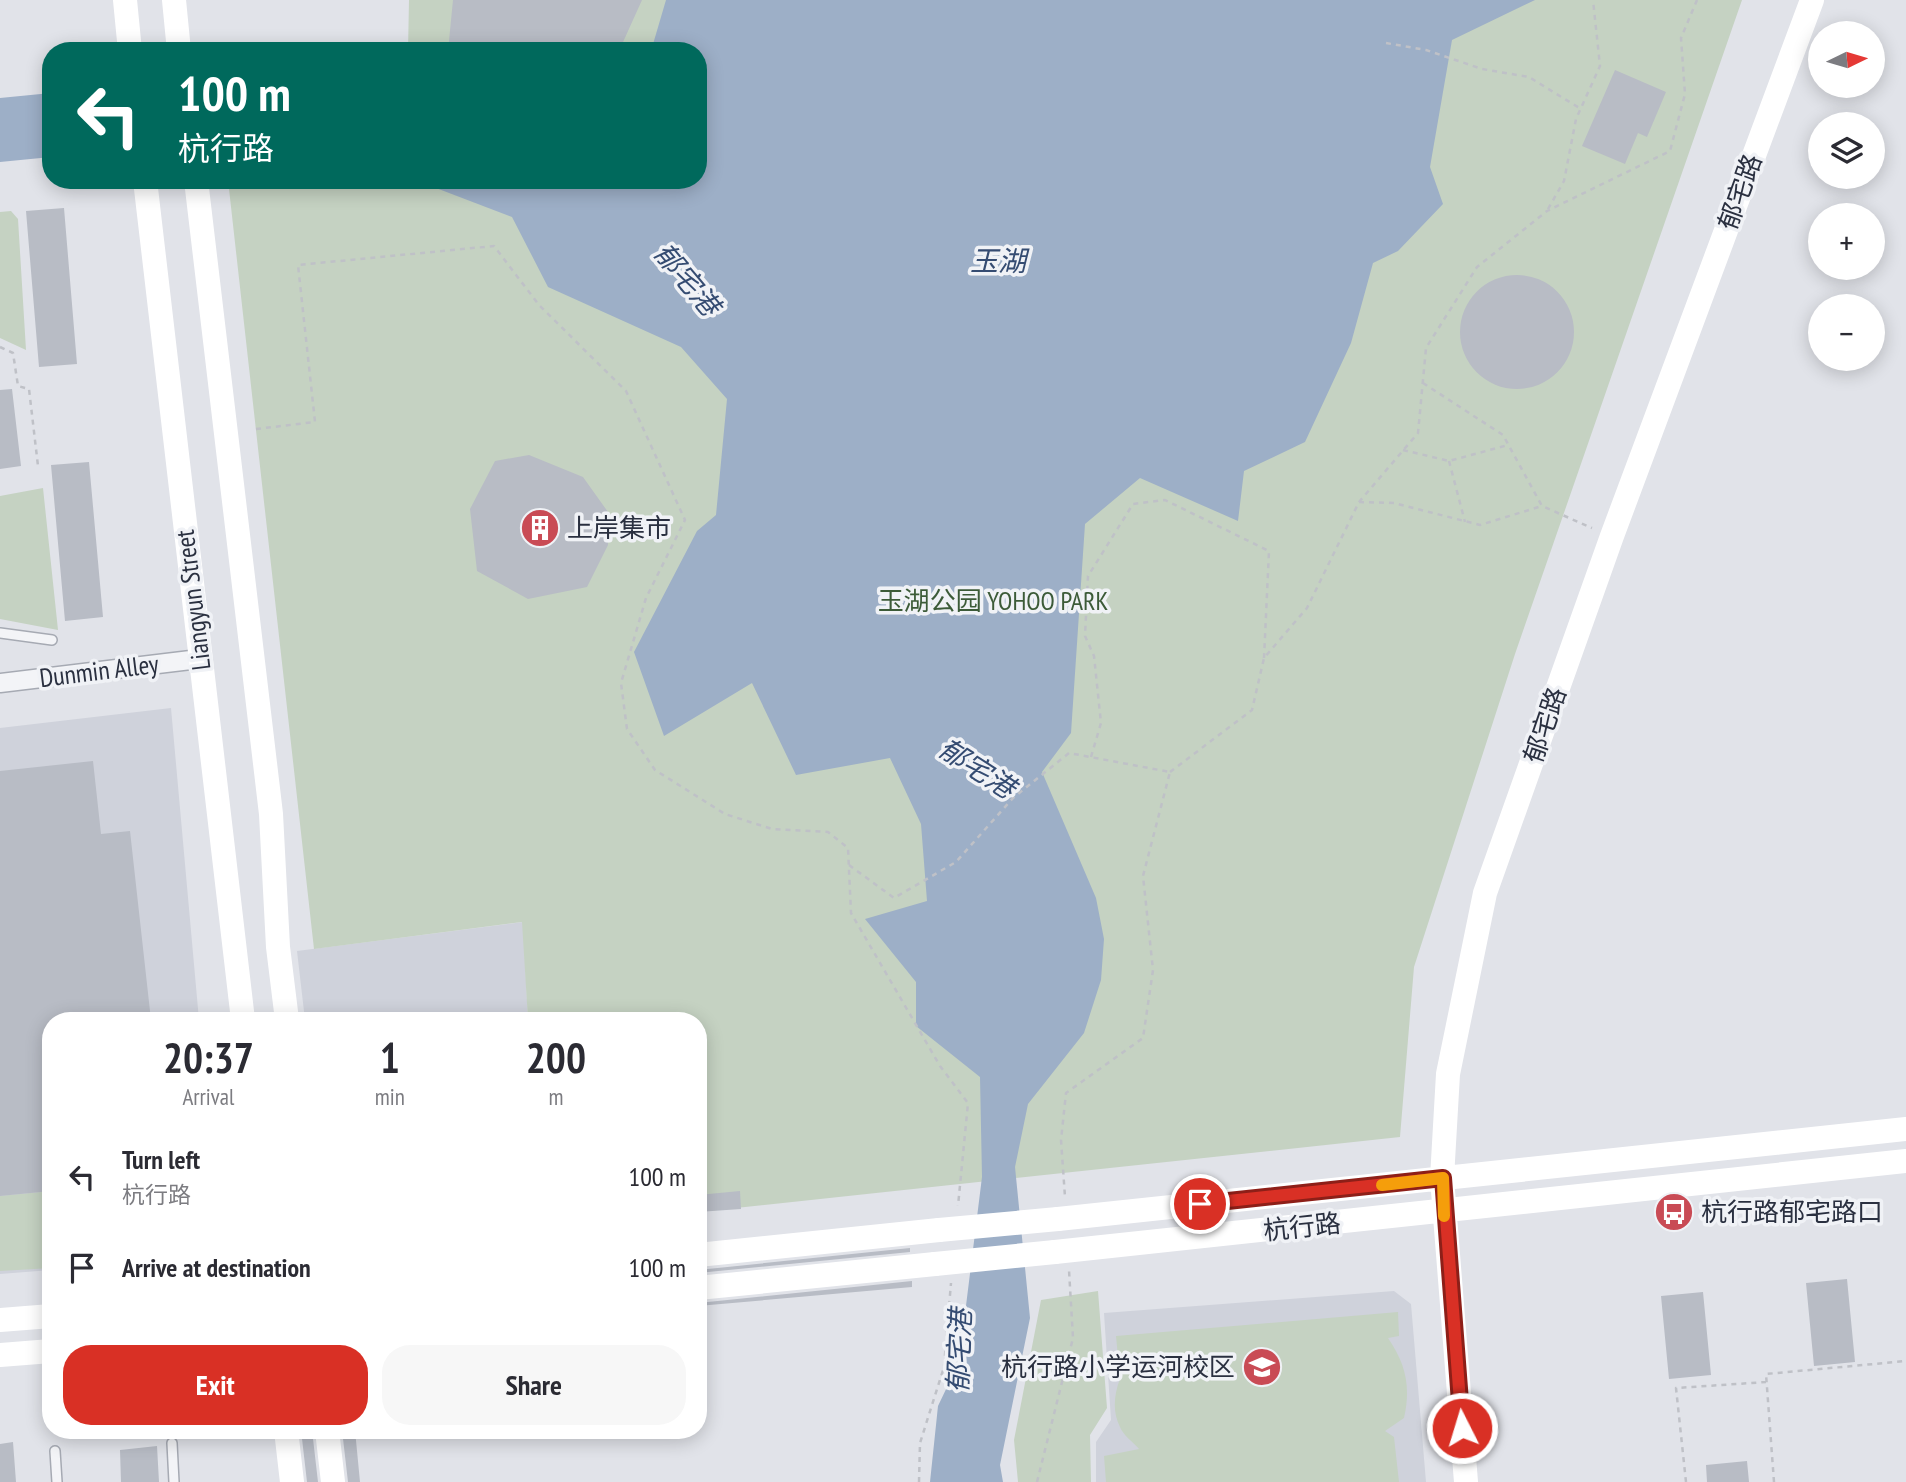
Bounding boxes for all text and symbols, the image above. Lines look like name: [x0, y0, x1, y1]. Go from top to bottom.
north arrow: [1808, 21, 1885, 98]
map controls: [1808, 21, 1885, 371]
text: 100 m: [178, 61, 291, 125]
icon: left: [63, 70, 154, 161]
button: layers: [1808, 112, 1885, 189]
text: 杭行路: [178, 127, 274, 169]
street label: 郁宅路: [1711, 150, 1768, 234]
button: +: [1808, 203, 1885, 280]
water label: 郁宅港: [646, 235, 731, 326]
water label: 玉湖: [970, 242, 1030, 279]
button: −: [1808, 294, 1885, 371]
building icon: 上岸集市: [519, 507, 561, 549]
place label: 上岸集市: [567, 511, 671, 544]
street label: Liangyun Street: [168, 528, 217, 672]
park label: 玉湖公园 YOHOO PARK: [878, 584, 1109, 617]
street label: Dunmin Alley: [38, 647, 161, 694]
street label: 郁宅路: [1516, 683, 1573, 767]
water label: 郁宅港: [932, 729, 1026, 808]
text: 20:37: [163, 1030, 254, 1085]
text: 1: [380, 1030, 400, 1085]
text: 200: [526, 1030, 586, 1085]
text: Arrival: [182, 1082, 234, 1111]
text: min: [375, 1082, 405, 1111]
text: m: [548, 1082, 563, 1111]
text: Turn left: [122, 1143, 200, 1176]
icon: left: [63, 1158, 101, 1196]
text: 100 m: [628, 1160, 686, 1193]
pin: [1170, 1174, 1230, 1234]
text: 杭行路: [122, 1180, 191, 1209]
icon: arrive: [1181, 1185, 1219, 1223]
bus stop icon: 杭行路郁宅路口: [1653, 1191, 1695, 1233]
place label: 杭行路郁宅路口: [1701, 1195, 1883, 1228]
street label: 杭行路: [1261, 1206, 1342, 1247]
icon: arrive: [63, 1249, 101, 1287]
text: Arrive at destination: [122, 1251, 311, 1284]
text: 100 m: [628, 1251, 686, 1284]
water label: 郁宅港: [939, 1304, 979, 1394]
button: Exit: [63, 1345, 368, 1425]
button: Share: [382, 1345, 686, 1425]
school or university icon: 杭行路小学运河校区: [1241, 1346, 1283, 1388]
place label: 杭行路小学运河校区: [1001, 1350, 1235, 1383]
position arrow: [1425, 1391, 1499, 1465]

